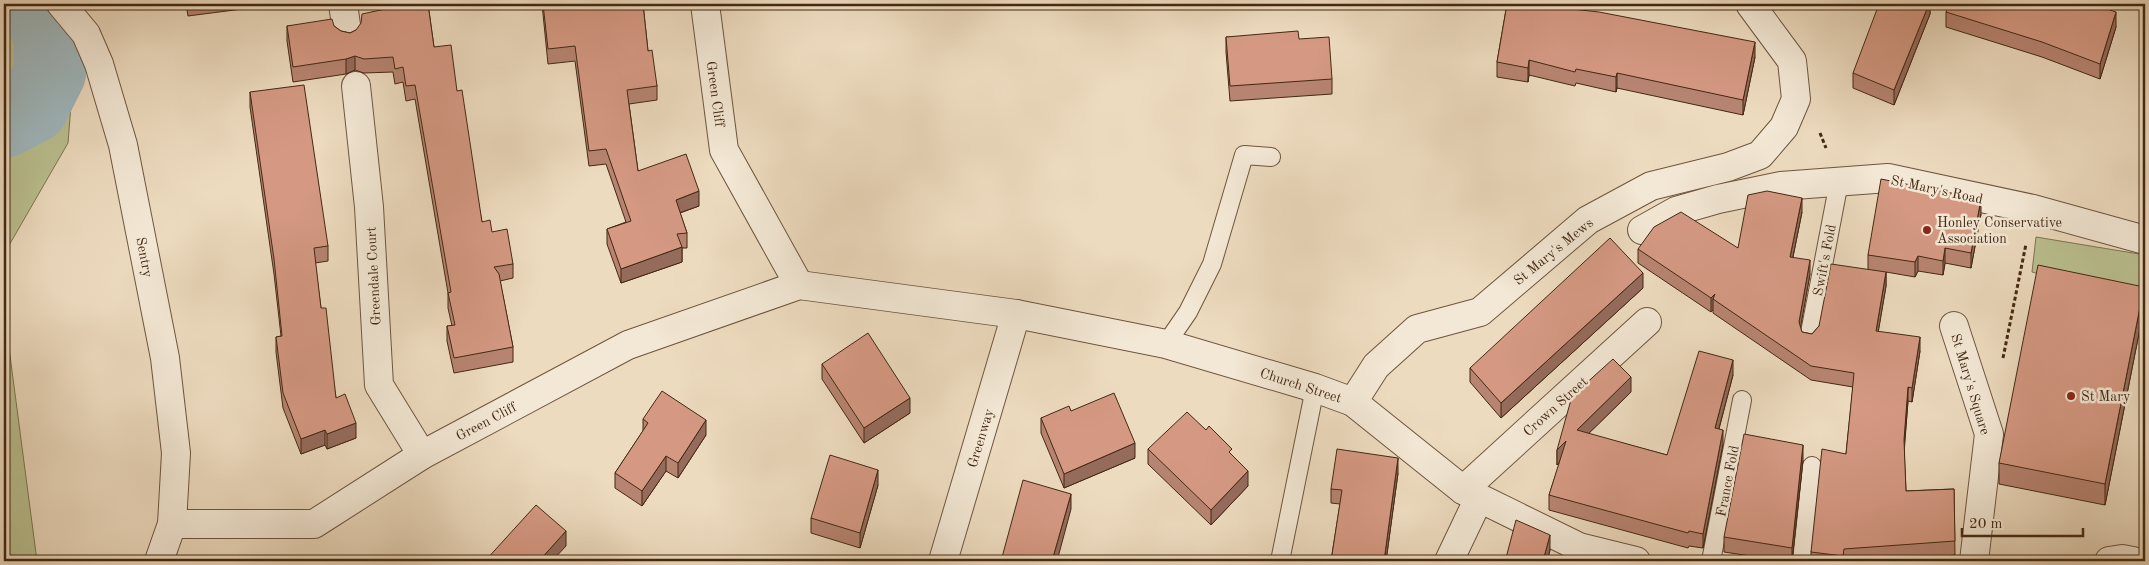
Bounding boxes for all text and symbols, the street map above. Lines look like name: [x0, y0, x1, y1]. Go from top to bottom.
street label: Green Cliff: [703, 60, 727, 129]
street label: St Mary's Road: [1889, 173, 1984, 207]
street label: St Mary's Mews: [1511, 216, 1596, 288]
place label: Honley Conservative Association: [1937, 216, 2062, 246]
street label: Swift's Fold: [1811, 223, 1839, 297]
marker: Honley Conservative Association: [1921, 224, 1933, 236]
street label: Greendale Court: [364, 226, 384, 326]
street label: Sentry: [133, 236, 155, 279]
street label: St Mary's Square: [1948, 332, 1992, 437]
street label: Church Street: [1258, 366, 1343, 406]
street label: Crown Street: [1521, 374, 1591, 439]
marker: St Mary: [2065, 390, 2077, 402]
place label: St Mary: [2081, 390, 2131, 404]
street label: Green Cliff: [454, 399, 520, 444]
street label: Greenway: [965, 407, 997, 469]
street label: France Fold: [1714, 444, 1742, 518]
scale bar: [1962, 505, 2083, 537]
text: 20 m: [1969, 517, 2003, 532]

